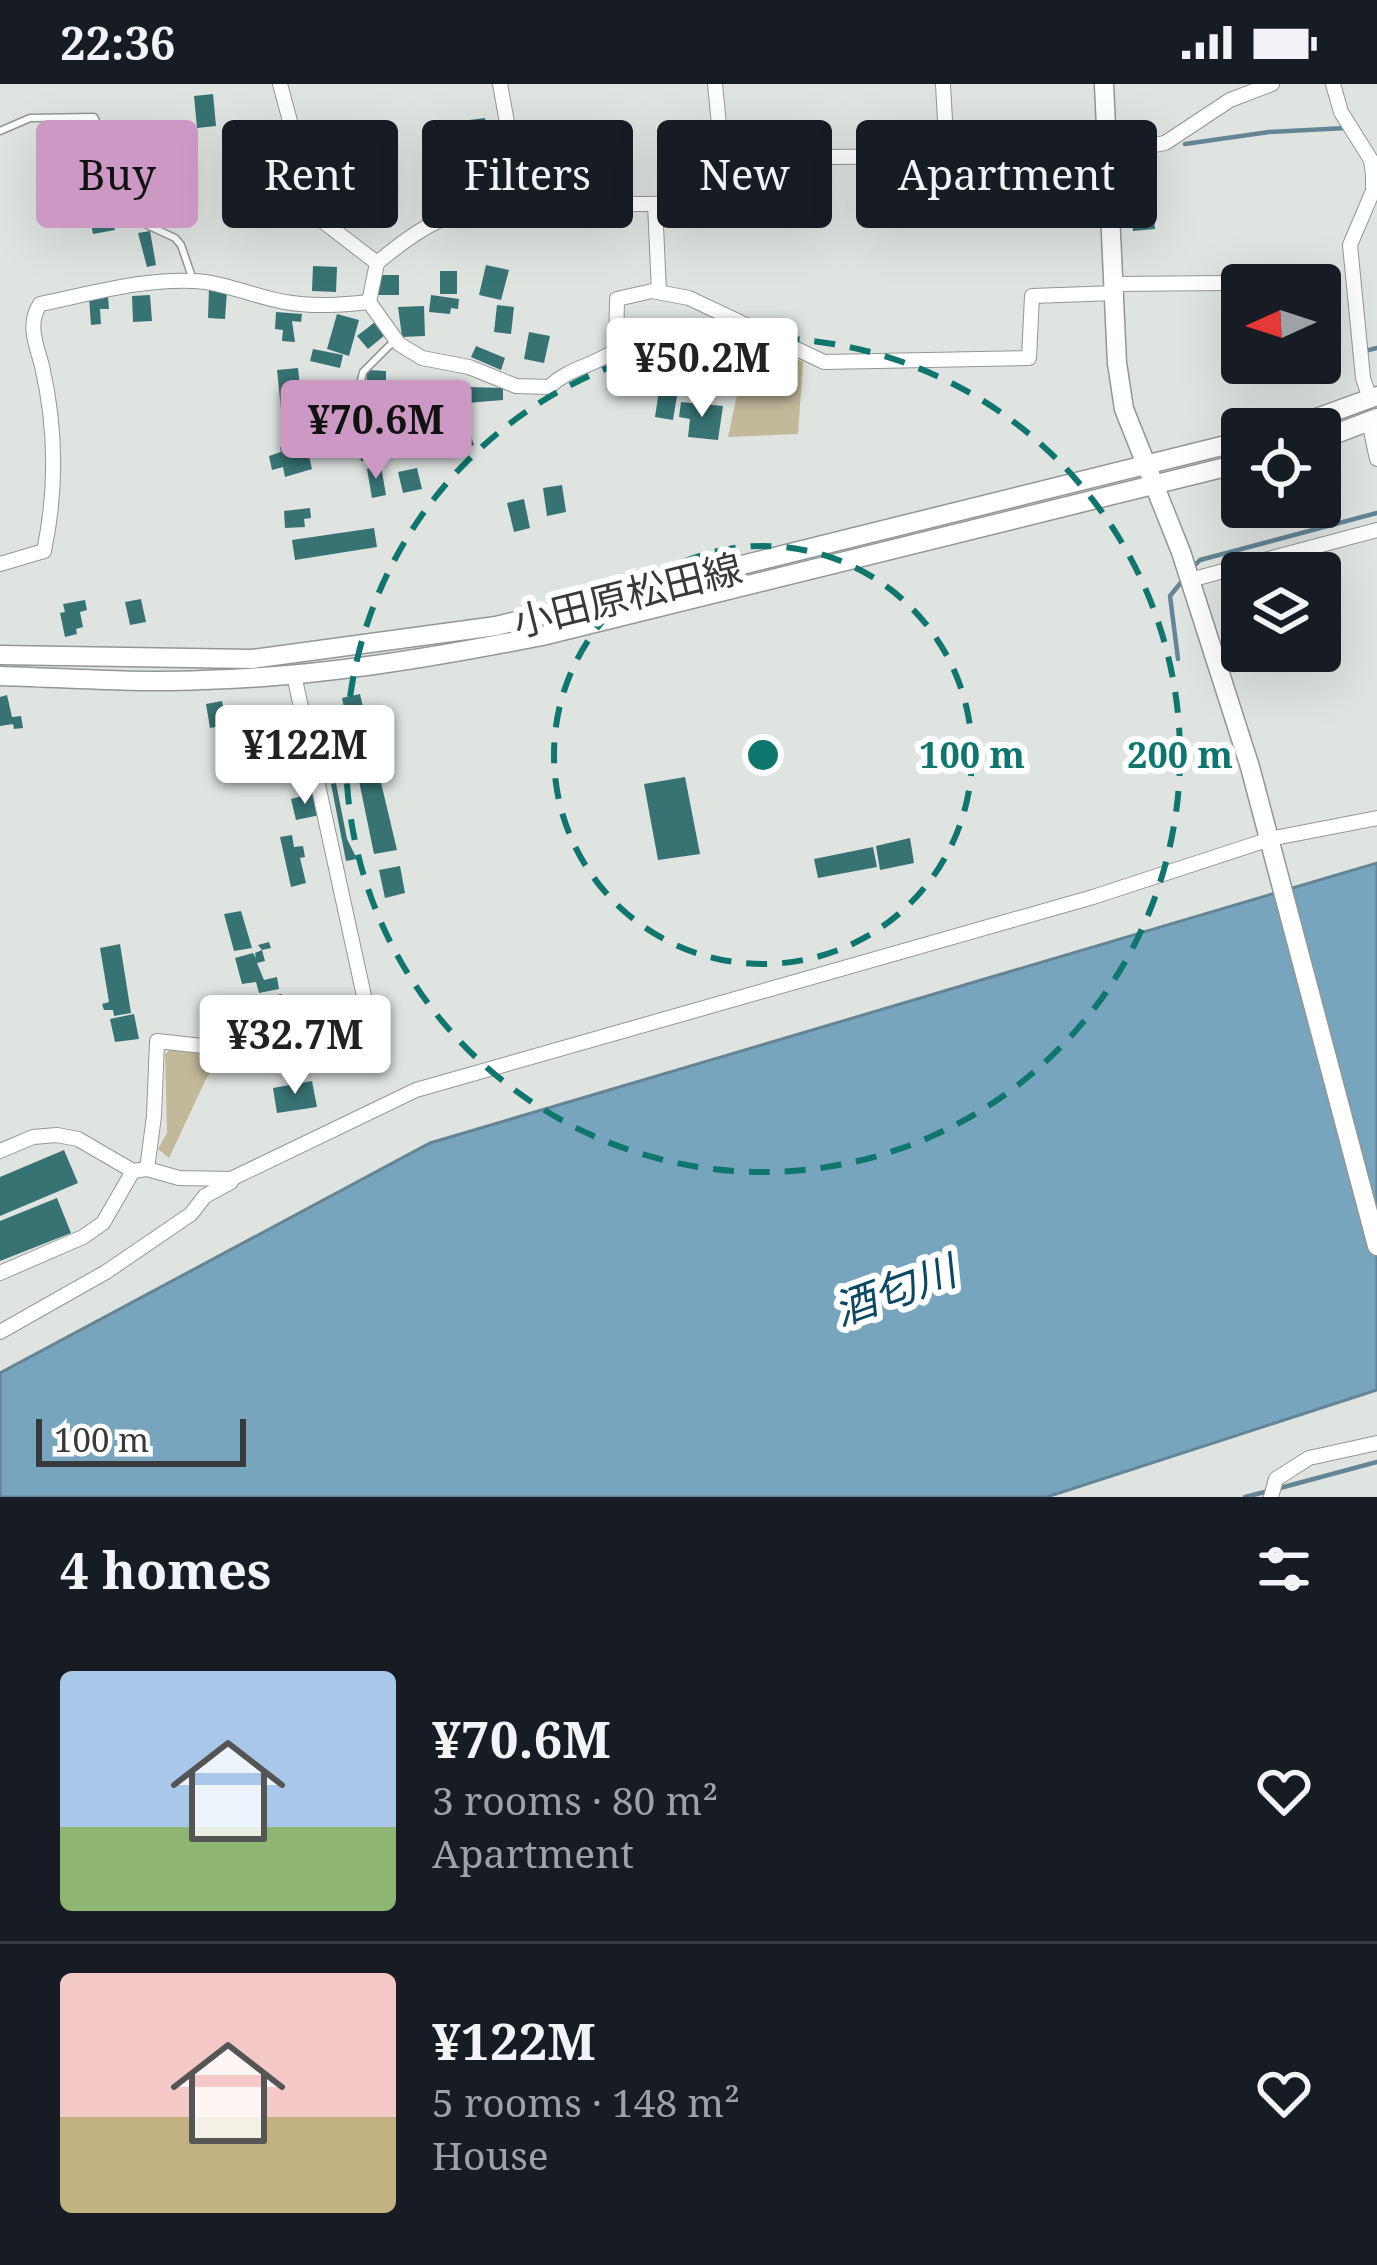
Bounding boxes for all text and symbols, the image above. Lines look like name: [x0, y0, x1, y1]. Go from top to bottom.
text: 22:36: [60, 12, 175, 73]
chip: Buy: [36, 120, 198, 228]
chip: Rent: [222, 120, 398, 228]
chip: Filters: [422, 120, 633, 228]
chip: New: [657, 120, 832, 228]
chip: Apartment: [856, 120, 1157, 228]
north arrow: [1221, 264, 1341, 384]
map controls: [1221, 264, 1341, 672]
pin: ¥50.2M: [604, 318, 800, 420]
text: ¥50.2M: [634, 330, 770, 383]
pin: ¥70.6M: [278, 380, 474, 482]
text: ¥70.6M: [308, 392, 444, 445]
button: locate: [1221, 408, 1341, 528]
street label: 小田原松田線: [507, 540, 747, 648]
button: layers: [1221, 552, 1341, 672]
pin: ¥122M: [221, 705, 389, 807]
text: ¥122M: [242, 717, 368, 770]
text: 100 m: [919, 730, 1025, 779]
text: 200 m: [1127, 730, 1233, 779]
centre of rings: [742, 734, 784, 776]
pin: ¥32.7M: [197, 995, 393, 1097]
text: ¥32.7M: [227, 1007, 363, 1060]
water label: 酒匂川: [825, 1239, 967, 1337]
scale bar: [36, 1413, 246, 1466]
text: 100 m: [54, 1417, 149, 1462]
text: 4 homes: [60, 1534, 271, 1604]
icon: filters: [1251, 1536, 1317, 1602]
text: ¥70.6M: [432, 1703, 611, 1773]
icon: home: [156, 1719, 300, 1863]
icon: heart: [1251, 1758, 1317, 1824]
text: 3 rooms · 80 m²: [432, 1773, 718, 1826]
text: Apartment: [432, 1826, 634, 1879]
text: ¥122M: [432, 2005, 596, 2075]
icon: home: [156, 2021, 300, 2165]
icon: heart: [1251, 2060, 1317, 2126]
text: 5 rooms · 148 m²: [432, 2075, 740, 2128]
text: House: [432, 2128, 549, 2181]

